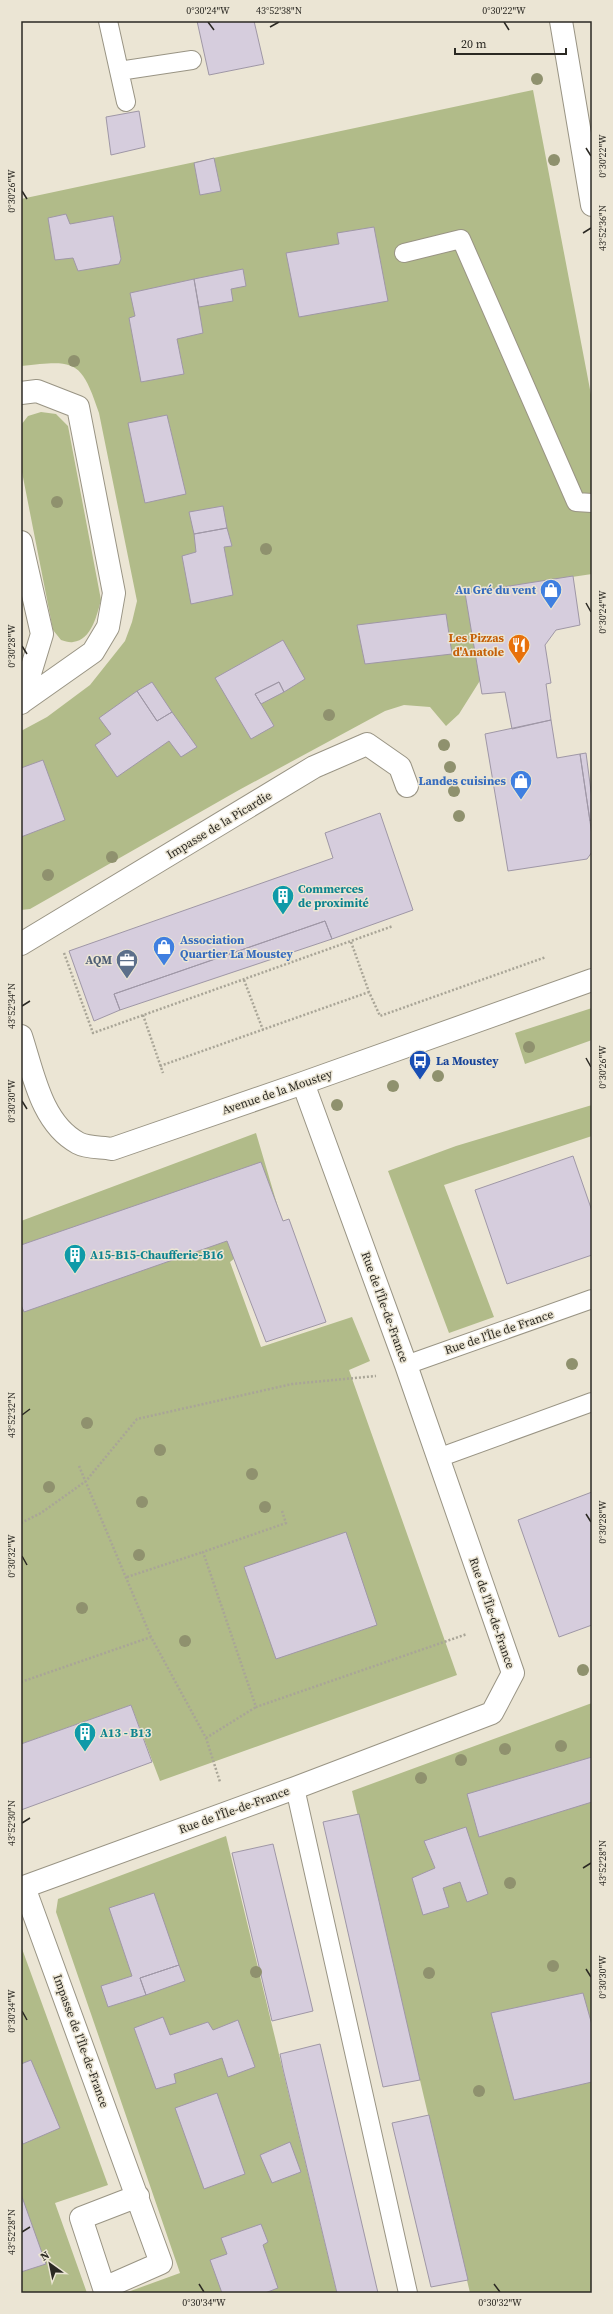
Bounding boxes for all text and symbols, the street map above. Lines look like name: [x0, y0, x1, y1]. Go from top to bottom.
text: 0°30'24"W: [186, 4, 230, 17]
text: 43°52'38"N: [256, 4, 302, 17]
text: 0°30'22"W: [482, 4, 526, 17]
scale bar: [455, 30, 566, 56]
text: 20 m: [461, 36, 487, 52]
text: 0°30'22"W: [596, 134, 609, 178]
text: 0°30'26"W: [5, 169, 18, 213]
text: 43°52'36"N: [596, 205, 609, 251]
shop icon: Au Gré du vent: [538, 577, 564, 610]
place label: Au Gré du vent: [455, 582, 537, 598]
text: 0°30'24"W: [596, 590, 609, 634]
text: 0°30'28"W: [5, 624, 18, 668]
place label: Les Pizzas d'Anatole: [449, 630, 505, 660]
restaurant icon: Les Pizzas d'Anatole: [506, 632, 532, 665]
shop icon: Landes cuisines: [508, 768, 534, 801]
place label: Landes cuisines: [418, 773, 507, 789]
street label: Impasse de la Picardie: [164, 787, 274, 863]
place label: Commerces de proximité: [298, 881, 369, 911]
building icon: Commerces de proximité: [270, 883, 296, 916]
place label: Association Quartier La Moustey: [180, 932, 293, 962]
shop icon: Association Quartier La Moustey: [151, 934, 177, 967]
office icon: AQM: [114, 947, 140, 980]
place label: AQM: [85, 952, 112, 968]
text: 43°52'34"N: [5, 983, 18, 1029]
text: 0°30'26"W: [596, 1045, 609, 1089]
bus stop icon: La Moustey: [407, 1048, 433, 1081]
place label: La Moustey: [436, 1053, 499, 1069]
street label: Avenue de la Moustey: [220, 1065, 335, 1118]
text: 0°30'30"W: [5, 1079, 18, 1123]
building icon: A15-B15-Chaufferie-B16: [62, 1242, 88, 1275]
place label: A15-B15-Chaufferie-B16: [90, 1247, 224, 1263]
street label: Rue de l'Île-de-France: [358, 1249, 412, 1365]
street label: Rue de l'Île de France: [442, 1306, 556, 1358]
text: 43°52'32"N: [5, 1392, 18, 1438]
text: 0°30'28"W: [596, 1500, 609, 1544]
text: 0°30'32"W: [5, 1534, 18, 1578]
street label: Rue de l'Île-de-France: [465, 1555, 519, 1671]
building icon: A13 - B13: [72, 1720, 98, 1753]
place label: A13 - B13: [100, 1725, 152, 1741]
street label: Rue de l'Île-de-France: [176, 1783, 292, 1837]
text: 43°52'30"N: [5, 1800, 18, 1846]
text: 43°52'28"N: [596, 1840, 609, 1886]
text: 0°30'30"W: [596, 1955, 609, 1999]
street label: Impasse de l'Île-de-France: [49, 1972, 113, 2110]
text: 0°30'34"W: [5, 1989, 18, 2033]
text: 43°52'28"N: [5, 2209, 18, 2255]
north arrow: [30, 2244, 70, 2284]
text: N: [37, 2248, 52, 2265]
text: 0°30'34"W: [182, 2296, 226, 2309]
text: 0°30'32"W: [478, 2296, 522, 2309]

